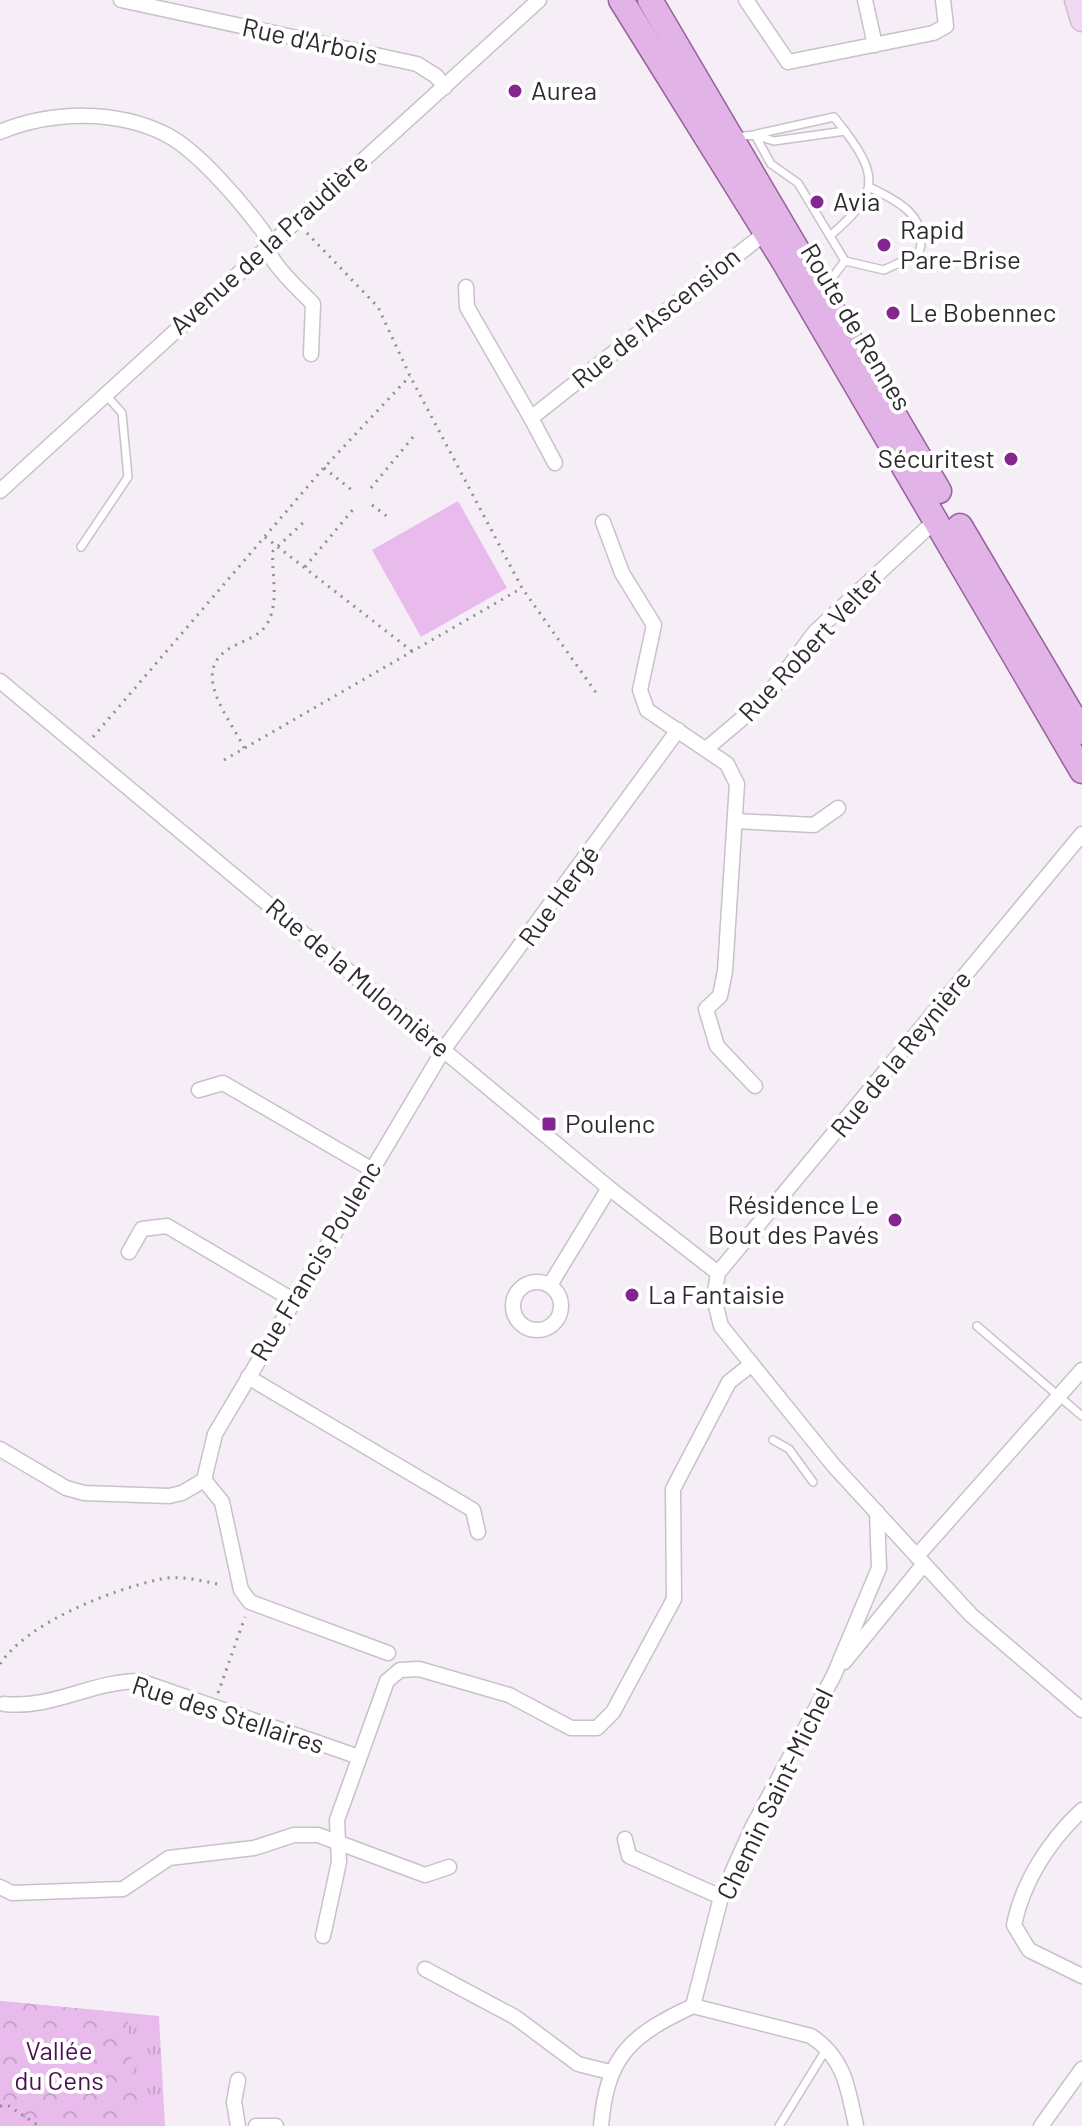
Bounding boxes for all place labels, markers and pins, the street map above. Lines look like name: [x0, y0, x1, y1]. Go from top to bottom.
place label: Aurea: [531, 74, 597, 105]
marker: Aurea: [506, 82, 524, 100]
place label: Avia: [833, 185, 880, 216]
marker: Avia: [808, 193, 826, 211]
place label: Rapid Pare-Brise: [900, 213, 1021, 274]
marker: Rapid Pare-Brise: [875, 236, 893, 254]
place label: Le Bobennec: [909, 296, 1056, 327]
marker: Le Bobennec: [884, 304, 902, 322]
place label: Sécuritest: [878, 442, 995, 473]
marker: Sécuritest: [1002, 450, 1020, 468]
place label: Poulenc: [565, 1107, 655, 1138]
marker: Poulenc: [540, 1115, 558, 1133]
place label: Résidence Le Bout des Pavés: [708, 1188, 879, 1249]
marker: Résidence Le Bout des Pavés: [886, 1211, 904, 1229]
place label: La Fantaisie: [648, 1278, 785, 1309]
marker: La Fantaisie: [623, 1286, 641, 1304]

